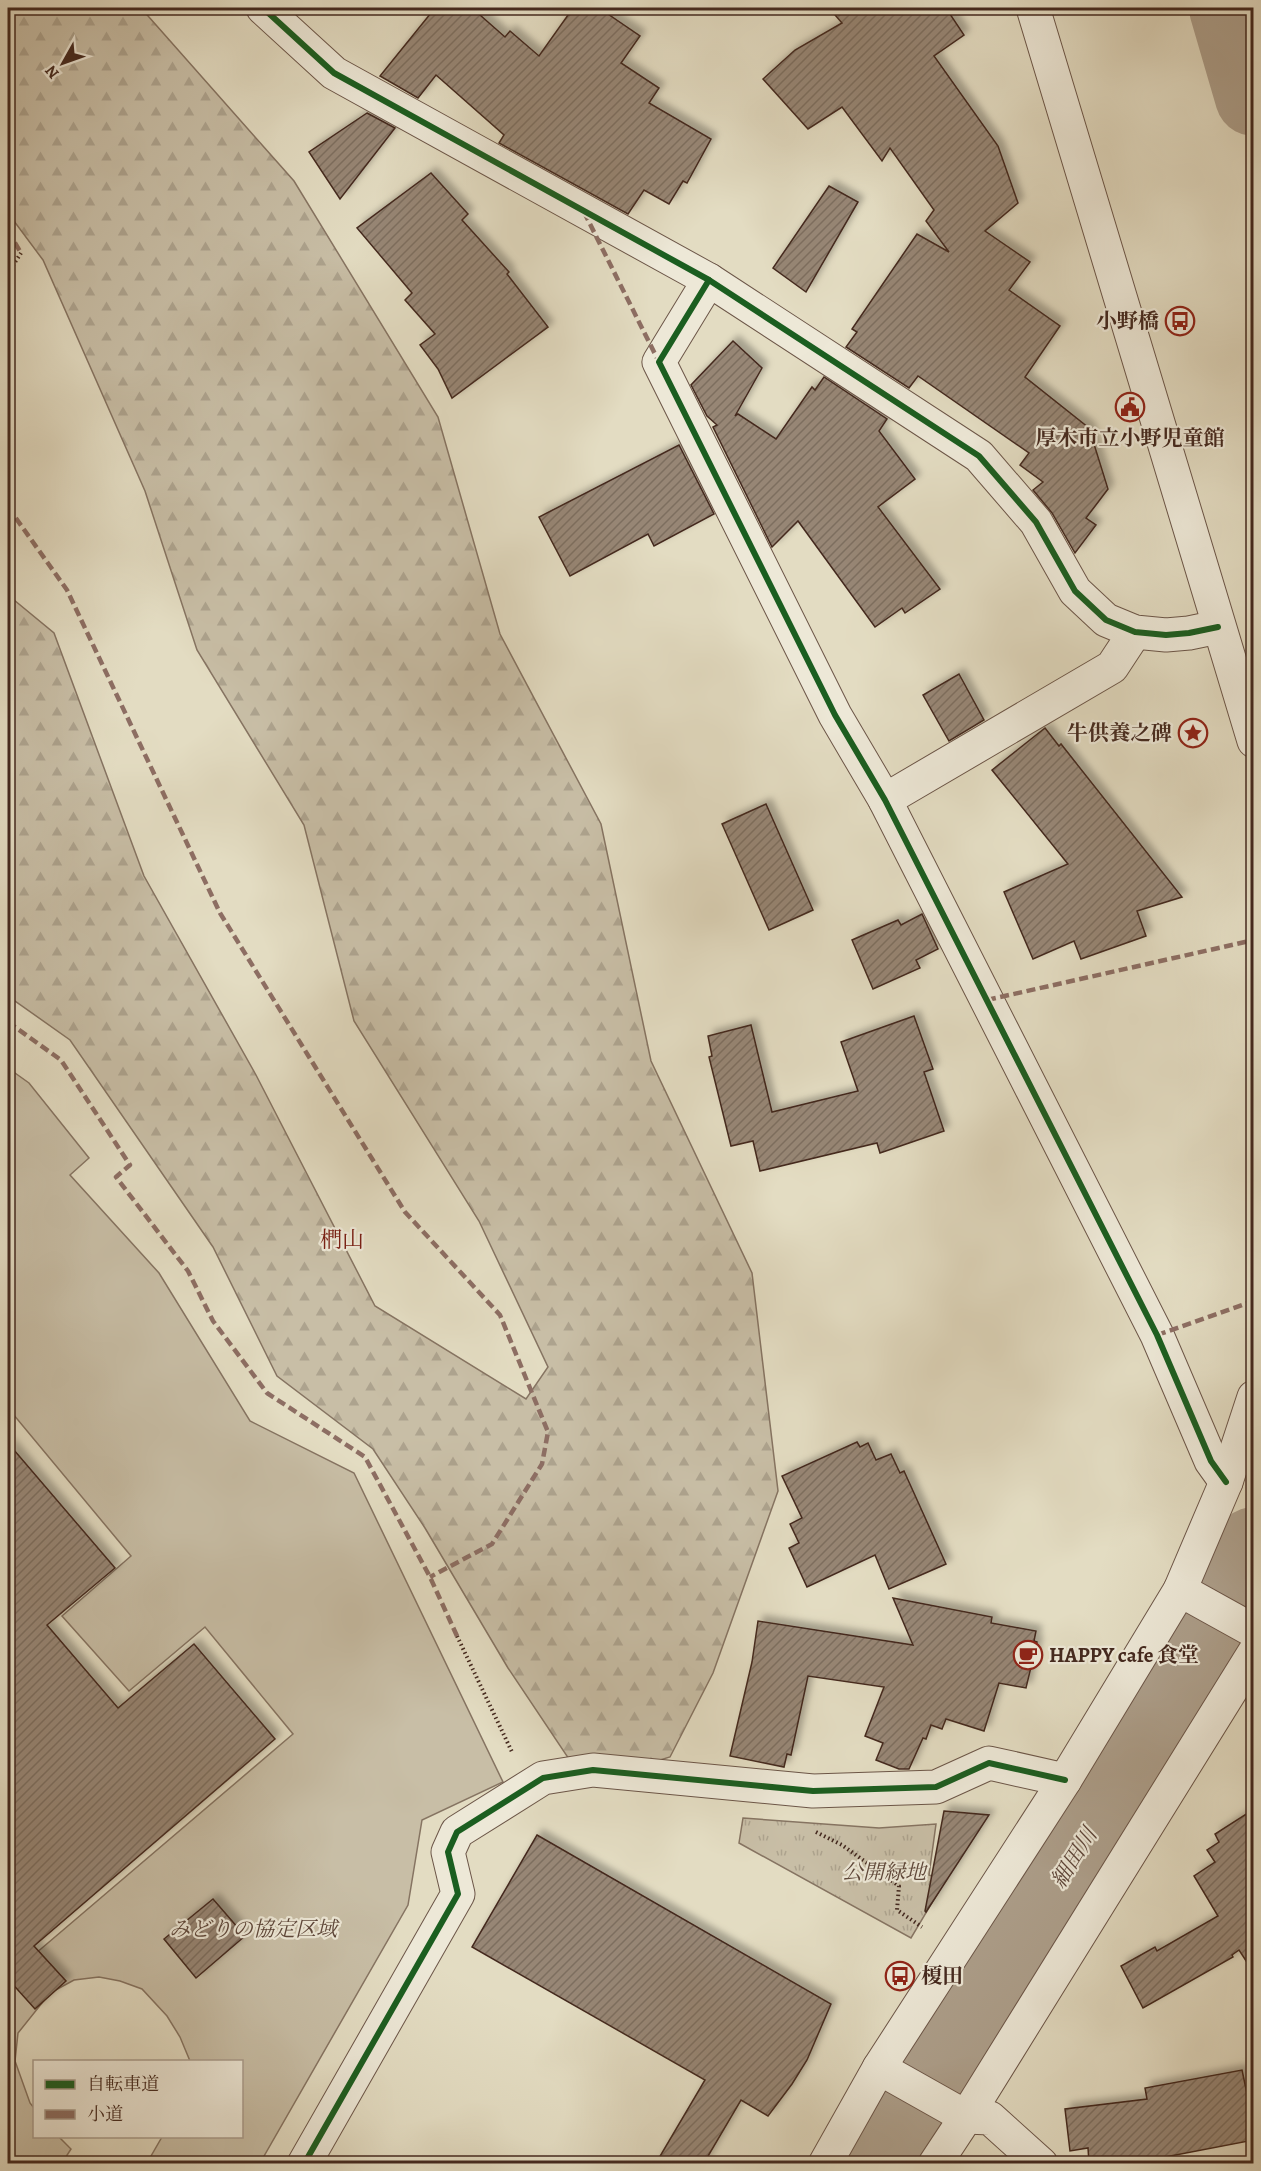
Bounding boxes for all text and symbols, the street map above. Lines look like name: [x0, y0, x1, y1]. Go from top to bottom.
north arrow: [33, 33, 93, 93]
text: N: [40, 60, 64, 84]
bus stop icon: 小野橋: [1164, 305, 1196, 337]
place label: 小野橋: [1096, 307, 1159, 335]
public building icon: 厚木市立小野児童館: [1114, 391, 1146, 423]
place label: 厚木市立小野児童館: [1036, 424, 1225, 452]
place icon: 牛供養之碑: [1177, 717, 1209, 749]
place label: 牛供養之碑: [1067, 719, 1172, 747]
district label: 椚山: [320, 1225, 364, 1255]
cafe icon: HAPPY cafe 食堂: [1012, 1639, 1044, 1671]
place label: HAPPY cafe 食堂: [1049, 1641, 1199, 1669]
water label: 細田川: [1044, 1820, 1105, 1894]
park label: 公開緑地: [842, 1858, 928, 1886]
park label: みどりの協定区域: [169, 1915, 340, 1943]
bus stop icon: 榎田: [884, 1960, 916, 1992]
place label: 榎田: [921, 1962, 963, 1990]
legend: [33, 2060, 243, 2138]
text: 自転車道: [87, 2072, 159, 2096]
text: 小道: [87, 2102, 123, 2126]

